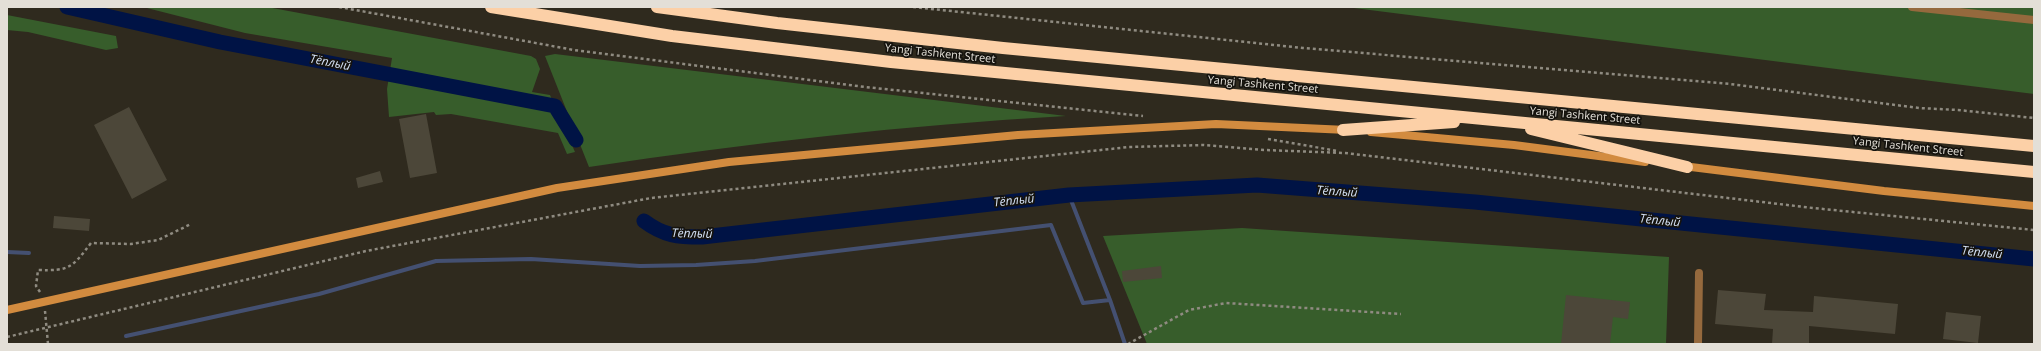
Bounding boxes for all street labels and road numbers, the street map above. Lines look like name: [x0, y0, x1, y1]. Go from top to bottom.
street label: Yangi Tashkent Street: [884, 42, 996, 66]
street label: Yangi Tashkent Street: [1207, 74, 1319, 96]
street label: Yangi Tashkent Street: [1529, 105, 1641, 127]
street label: Yangi Tashkent Street: [1852, 135, 1964, 159]

